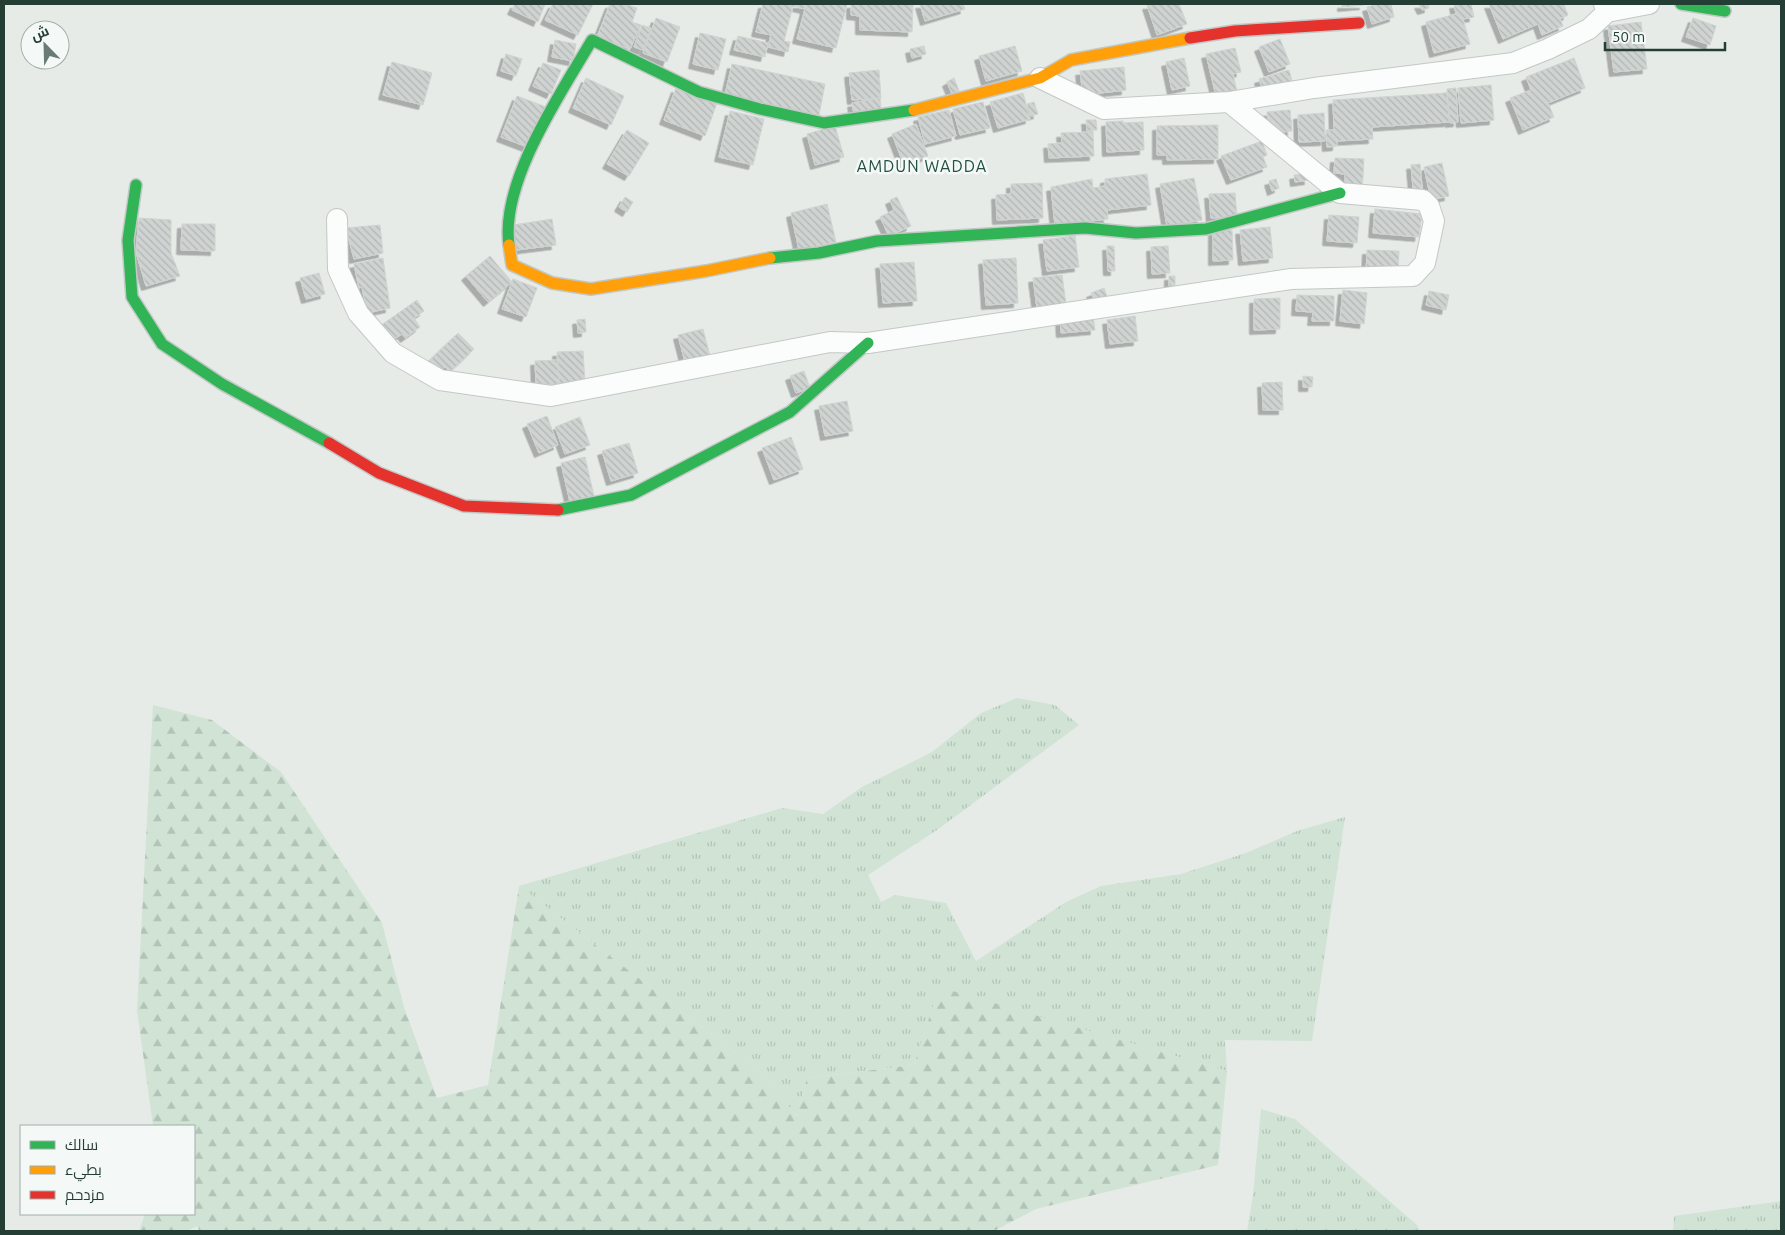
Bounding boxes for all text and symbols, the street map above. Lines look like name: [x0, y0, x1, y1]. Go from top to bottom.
north arrow: [20, 20, 70, 70]
scale bar: [1605, 20, 1725, 52]
text: ش: [29, 22, 52, 45]
text: 50 m: [1612, 28, 1645, 45]
district label: AMDUN WADDA: [857, 157, 987, 175]
legend: [20, 1125, 195, 1215]
text: سالك: [65, 1136, 98, 1153]
text: بطيء: [65, 1161, 102, 1182]
text: مزدحم: [65, 1186, 105, 1205]

